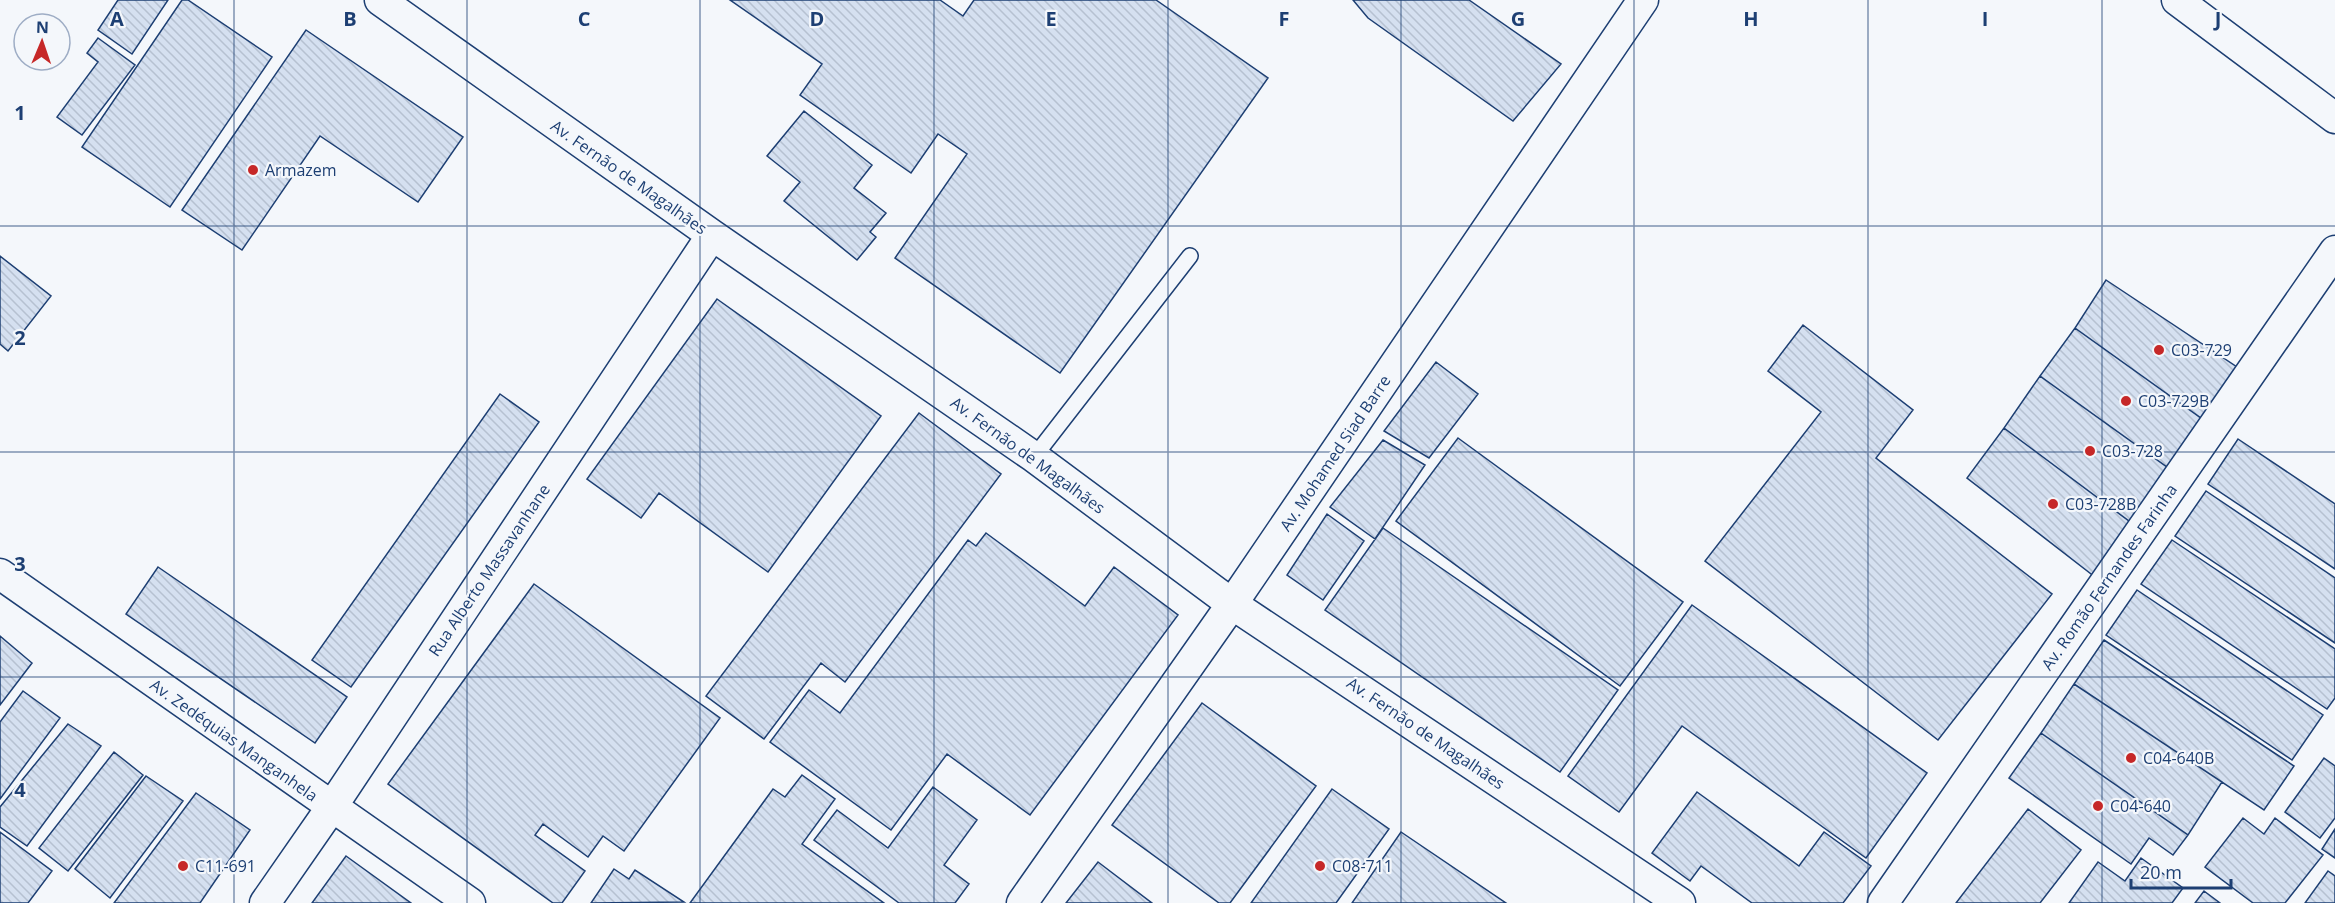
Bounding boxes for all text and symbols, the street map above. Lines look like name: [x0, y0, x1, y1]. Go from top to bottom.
text: A: [110, 5, 124, 32]
text: B: [343, 5, 357, 32]
text: C: [578, 5, 591, 32]
text: D: [810, 5, 824, 32]
text: E: [1045, 5, 1057, 32]
text: F: [1279, 5, 1289, 32]
text: G: [1511, 5, 1525, 32]
text: H: [1743, 5, 1759, 32]
text: I: [1982, 5, 1988, 32]
text: J: [2213, 5, 2221, 32]
north arrow: [12, 12, 72, 72]
text: N: [36, 16, 49, 38]
text: 1: [14, 99, 26, 126]
street label: Av. Fernão de Magalhães: [547, 115, 711, 239]
place label: Armazem: [265, 159, 337, 181]
marker: Armazem: [246, 163, 260, 177]
text: 2: [14, 324, 26, 351]
place label: C03-729: [2171, 339, 2232, 361]
marker: C03-729: [2152, 343, 2166, 357]
street label: Av. Mohamed Siad Barre: [1274, 371, 1396, 535]
place label: C03-729B: [2138, 390, 2209, 412]
street label: Av. Fernão de Magalhães: [946, 391, 1110, 519]
marker: C03-729B: [2119, 394, 2133, 408]
place label: C03-728: [2102, 440, 2163, 462]
marker: C03-728: [2083, 444, 2097, 458]
street label: Rua Alberto Massavanhane: [423, 480, 555, 660]
street label: Av. Romão Fernandes Farinha: [2036, 480, 2182, 674]
place label: C03-728B: [2065, 493, 2136, 515]
marker: C03-728B: [2046, 497, 2060, 511]
text: 3: [14, 550, 26, 577]
street label: Av. Fernão de Magalhães: [1343, 672, 1509, 794]
street label: Av. Zedéquias Manganhela: [146, 674, 322, 806]
place label: C04-640B: [2143, 747, 2214, 769]
marker: C04-640B: [2124, 751, 2138, 765]
text: 4: [14, 776, 26, 803]
place label: C04-640: [2110, 795, 2171, 817]
marker: C04-640: [2091, 799, 2105, 813]
scale bar: [2131, 852, 2232, 890]
place label: C11-691: [195, 855, 256, 877]
place label: C08-711: [1332, 855, 1393, 877]
marker: C11-691: [176, 859, 190, 873]
marker: C08-711: [1313, 859, 1327, 873]
text: 20 m: [2140, 860, 2182, 884]

